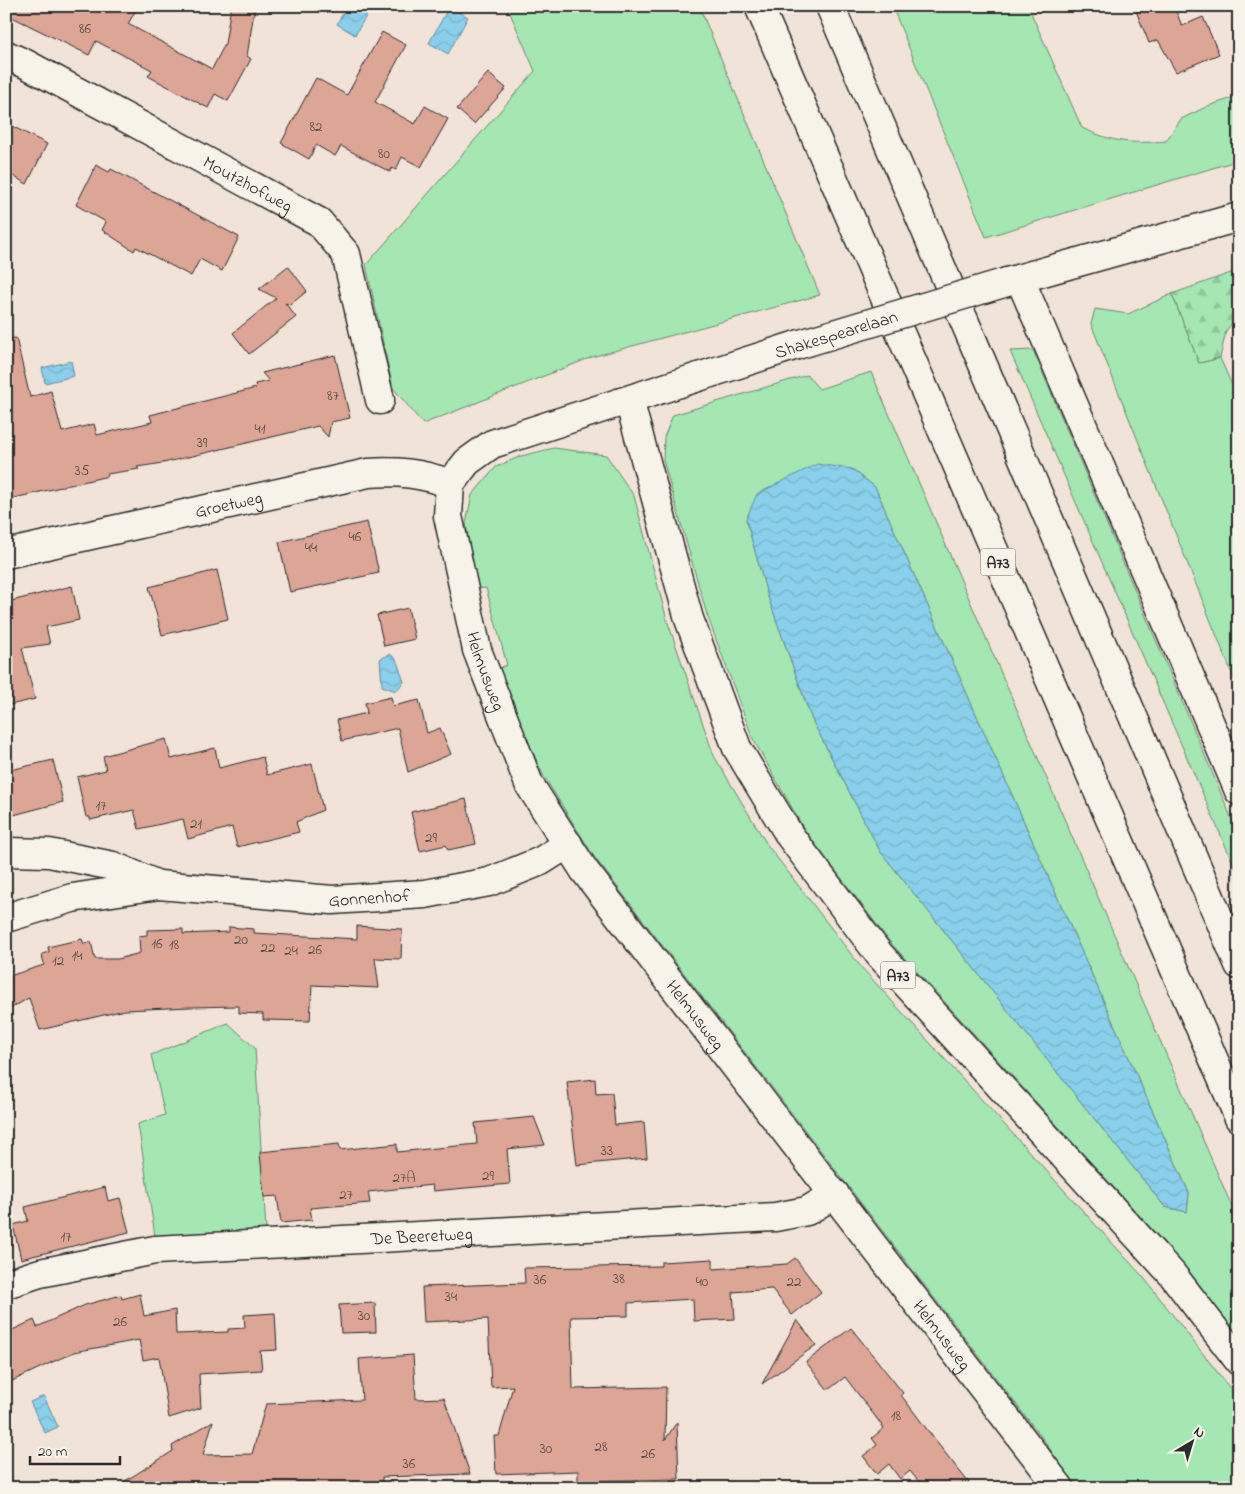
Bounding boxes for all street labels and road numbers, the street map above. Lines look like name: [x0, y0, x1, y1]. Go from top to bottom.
street label: Moutzhofweg: [197, 151, 296, 221]
street label: Shakespearelaan: [772, 305, 901, 367]
street label: Groetweg: [193, 486, 265, 526]
road number: A73: [980, 548, 1016, 576]
street label: Helmusweg: [458, 629, 511, 716]
street label: Gonnenhof: [328, 884, 412, 915]
road number: A73: [880, 962, 916, 988]
street label: Helmusweg: [658, 975, 730, 1058]
street label: De Beeretweg: [369, 1222, 473, 1254]
street label: Helmusweg: [905, 1295, 976, 1378]

